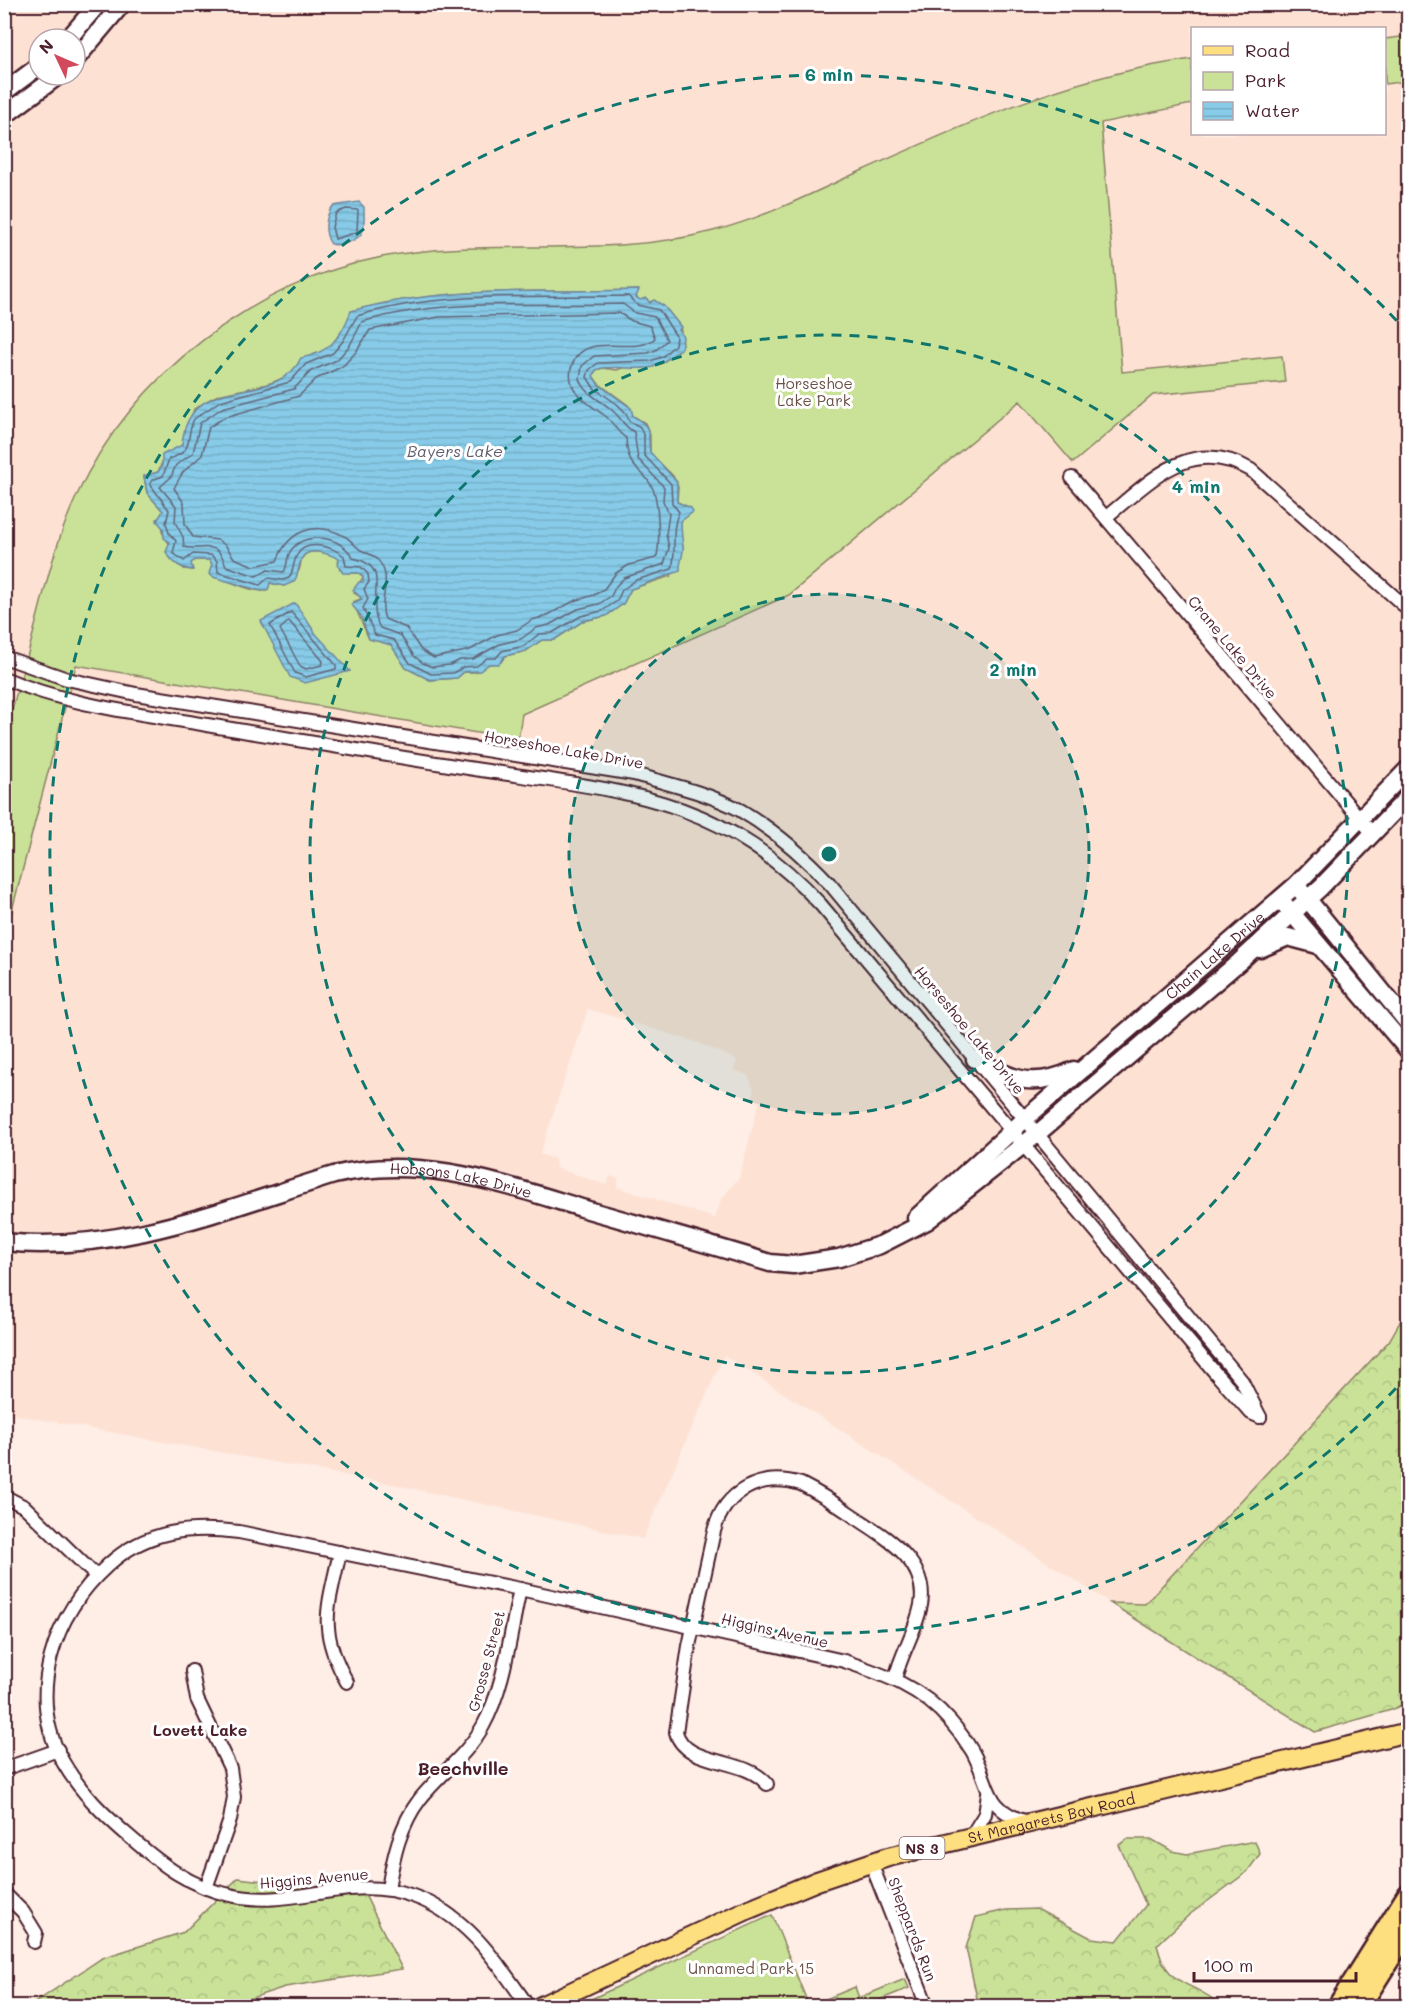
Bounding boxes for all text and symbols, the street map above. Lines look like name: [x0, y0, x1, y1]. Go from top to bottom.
north arrow: [27, 27, 87, 87]
legend: [1191, 27, 1386, 135]
text: N: [34, 35, 58, 58]
text: Road: [1245, 38, 1290, 62]
text: 6 min: [805, 62, 853, 86]
text: Park: [1245, 68, 1286, 92]
text: Water: [1245, 98, 1300, 122]
park label: Horseshoe Lake Park: [775, 373, 853, 410]
water label: Bayers Lake: [407, 440, 503, 461]
text: 4 min: [1172, 474, 1220, 498]
street label: Crane Lake Drive: [1184, 591, 1282, 703]
text: 2 min: [989, 657, 1037, 681]
street label: Horseshoe Lake Drive: [483, 725, 645, 773]
centre of rings: [819, 844, 839, 864]
street label: Chain Lake Drive: [1161, 907, 1269, 1004]
street label: Horseshoe Lake Drive: [910, 962, 1030, 1098]
street label: Hobsons Lake Drive: [390, 1158, 535, 1202]
street label: Grosse Street: [463, 1608, 509, 1714]
street label: Higgins Avenue: [719, 1608, 831, 1652]
district label: Lovett Lake: [153, 1719, 247, 1740]
district label: Beechville: [417, 1756, 509, 1780]
street label: St Margarets Bay Road: [966, 1788, 1137, 1847]
road number: NS 3: [900, 1837, 944, 1859]
street label: Higgins Avenue: [259, 1863, 369, 1893]
street label: Sheppards Run: [884, 1874, 942, 1984]
scale bar: [1194, 1945, 1356, 1983]
text: 100 m: [1203, 1953, 1253, 1977]
park label: Unnamed Park 15: [688, 1958, 814, 1978]

